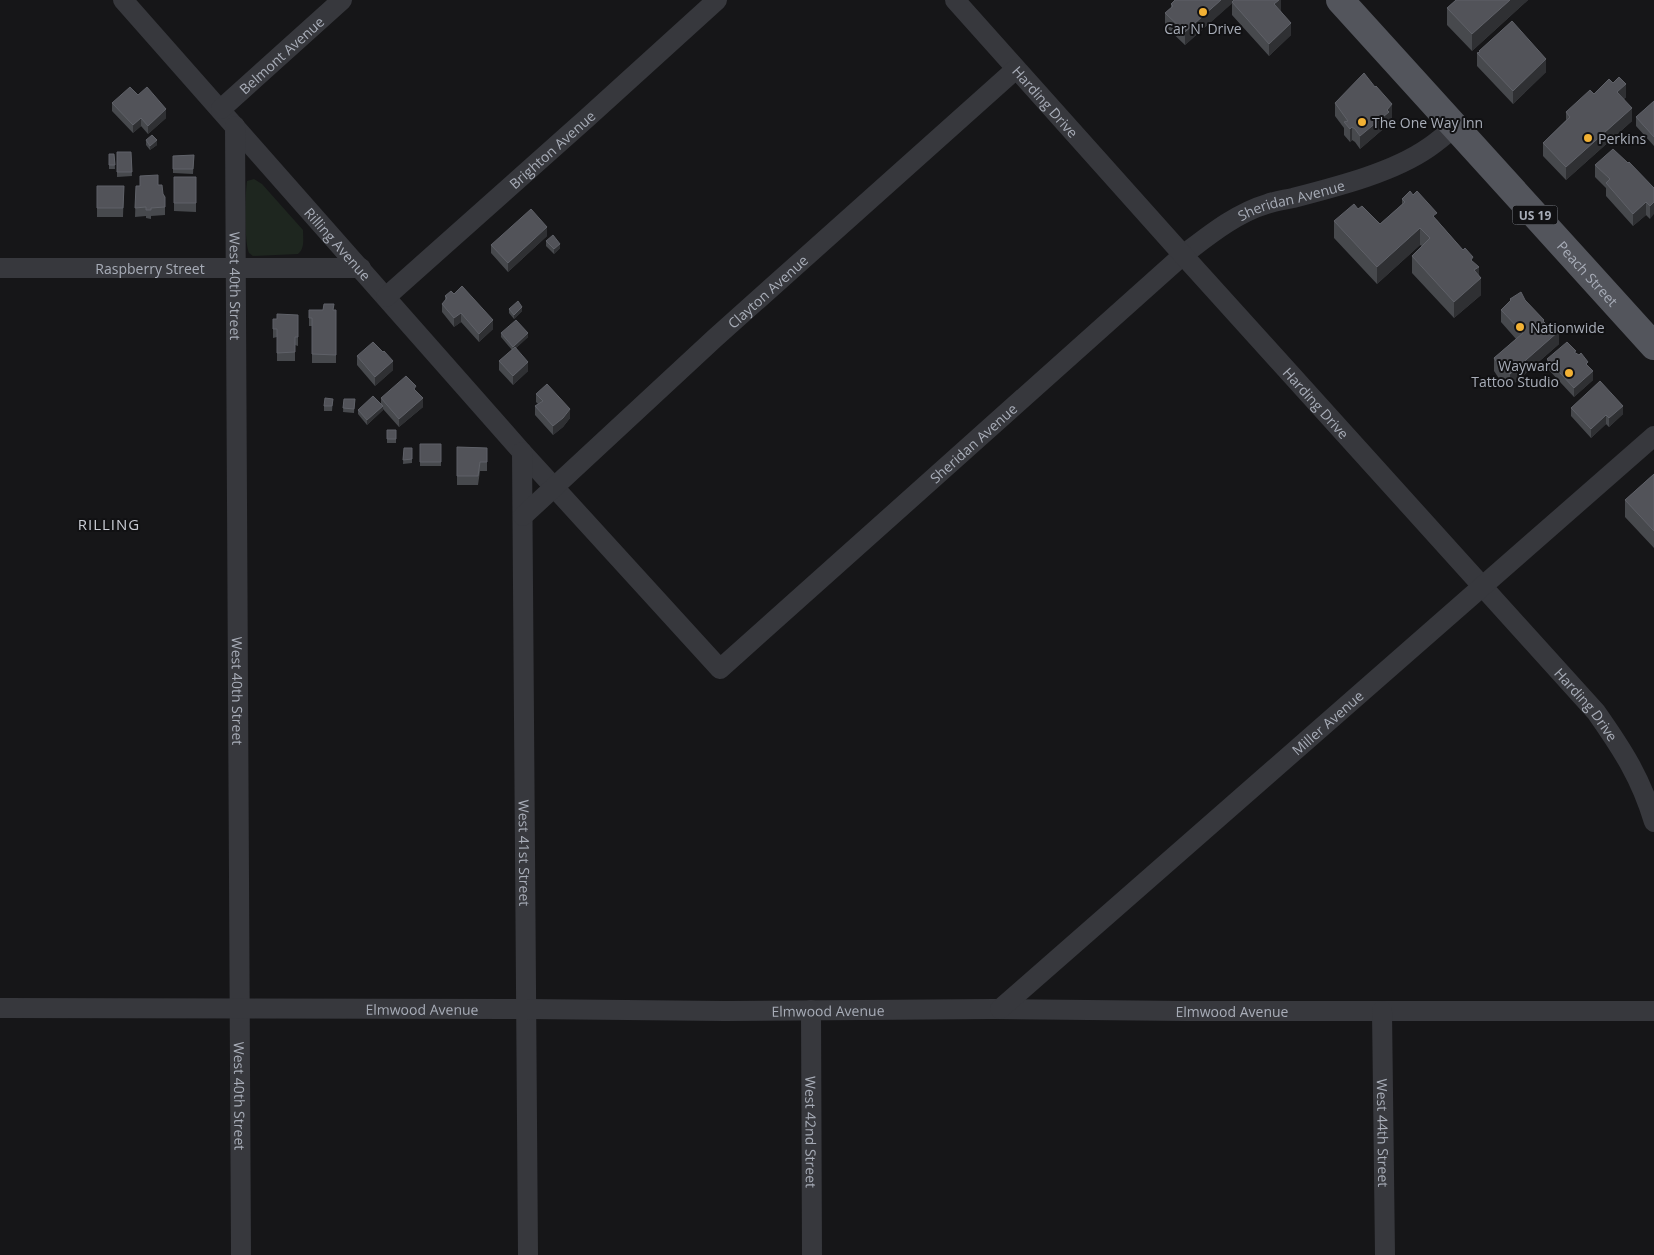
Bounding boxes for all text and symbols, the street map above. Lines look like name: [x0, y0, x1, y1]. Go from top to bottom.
marker: Car N' Drive: [1197, 6, 1209, 18]
street label: Belmont Avenue: [235, 12, 328, 98]
place label: Car N' Drive: [1164, 19, 1242, 38]
street label: Harding Drive: [1009, 61, 1083, 141]
street label: Brighton Avenue: [505, 106, 599, 193]
place label: The One Way Inn: [1372, 113, 1483, 132]
marker: The One Way Inn: [1356, 116, 1368, 128]
place label: Perkins: [1598, 129, 1646, 148]
marker: Perkins: [1582, 132, 1594, 144]
street label: Sheridan Avenue: [1234, 175, 1347, 225]
street label: Rilling Avenue: [301, 203, 376, 284]
road number: US 19: [1512, 206, 1558, 224]
street label: West 40th Street: [226, 232, 246, 340]
street label: Peach Street: [1553, 236, 1623, 310]
street label: Clayton Avenue: [723, 250, 812, 332]
street label: Raspberry Street: [95, 259, 205, 278]
place label: Nationwide: [1530, 318, 1605, 337]
marker: Nationwide: [1514, 321, 1526, 333]
place label: Wayward Tattoo Studio: [1471, 356, 1559, 391]
street label: Harding Drive: [1279, 363, 1354, 442]
marker: Wayward Tattoo Studio: [1563, 367, 1575, 379]
street label: Sheridan Avenue: [925, 399, 1021, 487]
district label: RILLING: [78, 514, 140, 534]
street label: West 40th Street: [228, 637, 248, 745]
street label: Harding Drive: [1551, 663, 1623, 745]
street label: Miller Avenue: [1287, 686, 1367, 759]
street label: West 41st Street: [515, 800, 535, 906]
street label: Elmwood Avenue: [365, 999, 479, 1018]
street label: Elmwood Avenue: [771, 1000, 885, 1020]
street label: Elmwood Avenue: [1175, 1001, 1289, 1021]
street label: West 40th Street: [230, 1042, 250, 1150]
street label: West 42nd Street: [802, 1076, 821, 1188]
street label: West 44th Street: [1373, 1079, 1394, 1187]

